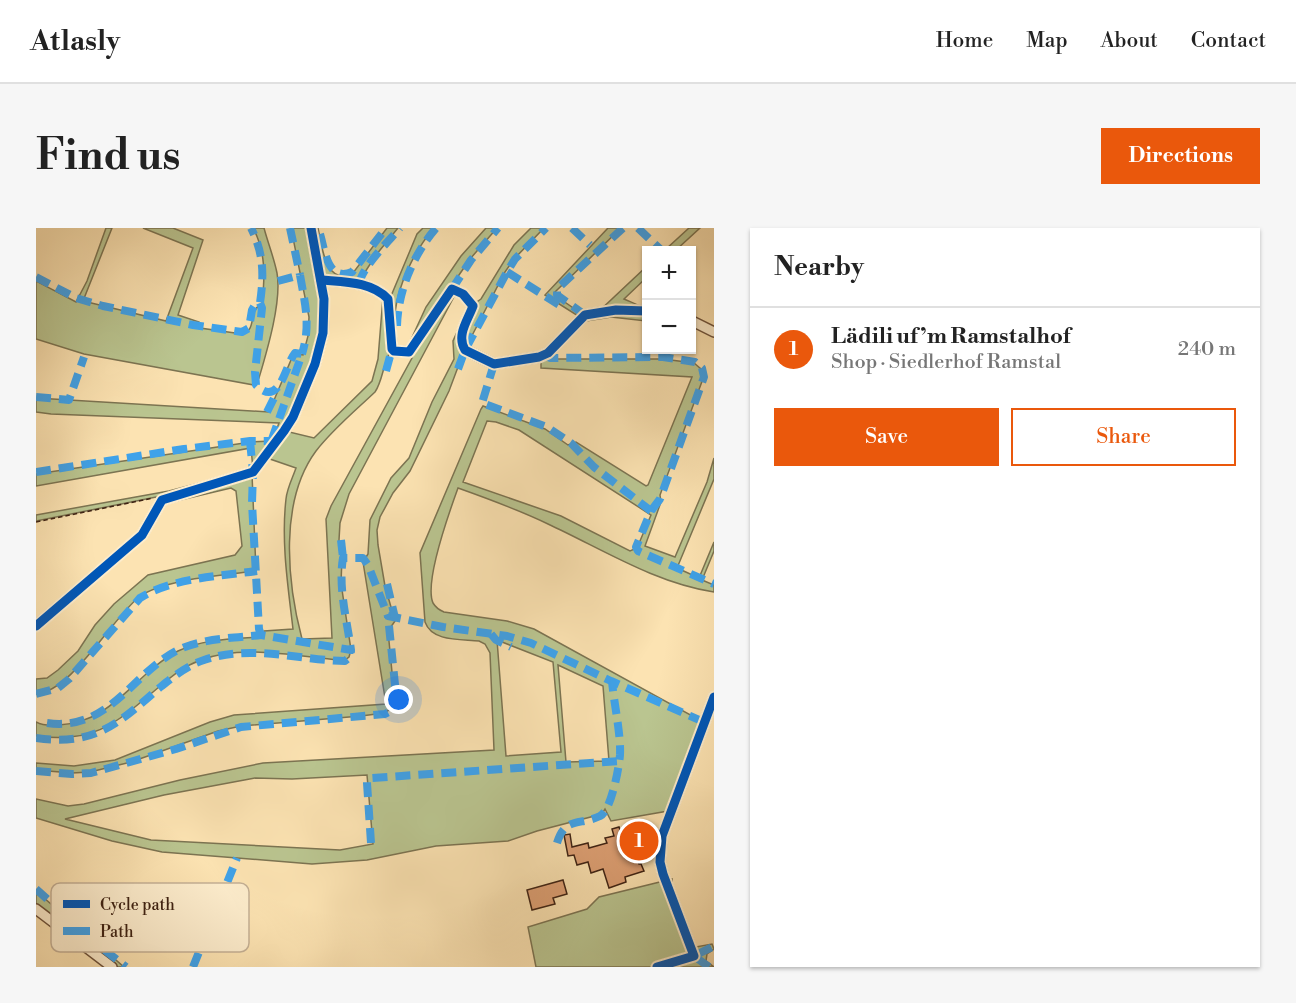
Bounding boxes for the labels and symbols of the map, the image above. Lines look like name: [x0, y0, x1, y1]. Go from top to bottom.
your location: [384, 685, 413, 714]
pin: 1: [620, 818, 658, 864]
legend: [51, 883, 249, 952]
text: Cycle path: [100, 895, 175, 915]
text: Path: [100, 922, 134, 942]

